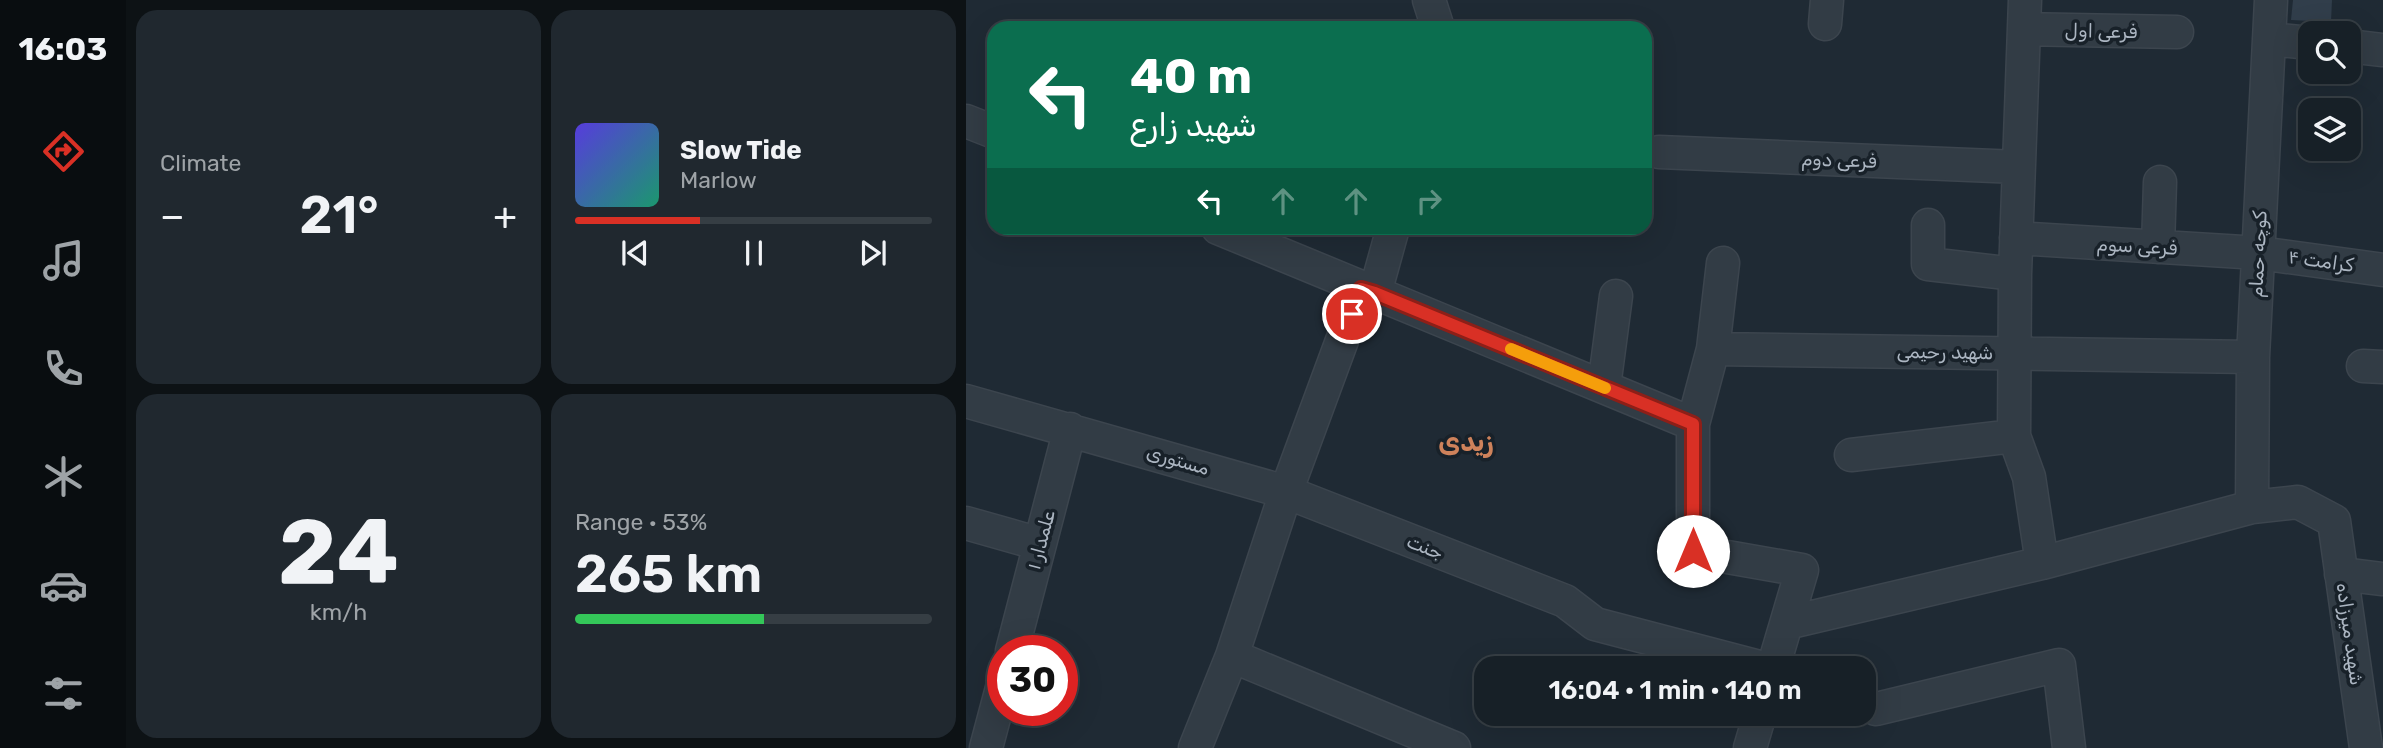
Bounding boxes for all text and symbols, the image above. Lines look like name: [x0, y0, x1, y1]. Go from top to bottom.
street label: فرعی اول: [2065, 19, 2138, 43]
map controls: [2298, 21, 2361, 161]
button: search: [2298, 21, 2361, 84]
text: 16:03: [19, 30, 107, 68]
text: 40 m: [1130, 47, 1252, 105]
icon: left: [1015, 49, 1106, 140]
button: layers: [2298, 98, 2361, 161]
text: شهید زارع: [1130, 106, 1257, 144]
icon: directions: [39, 127, 88, 176]
text: Slow Tide: [680, 135, 802, 166]
street label: فرعی دوم: [1801, 147, 1877, 174]
text: Climate: [160, 149, 241, 177]
text: Marlow: [680, 166, 757, 194]
icon: left: [1191, 182, 1229, 220]
icon: ahead: [1264, 182, 1302, 220]
icon: ahead: [1337, 182, 1375, 220]
icon: right: [1410, 182, 1448, 220]
text: 21°: [300, 184, 378, 246]
text: −: [160, 193, 185, 239]
text: +: [493, 193, 517, 239]
street label: کوچه حمام: [2244, 209, 2273, 298]
street label: فرعی سوم: [2096, 232, 2178, 261]
icon: previous: [616, 234, 654, 272]
icon: pause: [735, 234, 773, 272]
icon: next: [854, 234, 892, 272]
icon: music: [39, 236, 88, 285]
street label: کرامت ۴: [2287, 245, 2356, 277]
pin: [1322, 284, 1382, 344]
icon: arrive: [1333, 295, 1371, 333]
street label: شهید رحیمی: [1896, 340, 1994, 364]
icon: phone: [39, 344, 88, 393]
district label: زیدی: [1438, 427, 1494, 458]
street label: مستوری: [1144, 440, 1212, 480]
icon: climate: [39, 452, 88, 501]
text: 24: [278, 498, 399, 606]
text: Range · 53%: [575, 508, 707, 536]
street label: علمدار ۱: [1022, 508, 1060, 572]
position arrow: [1656, 514, 1730, 588]
street label: جنت: [1403, 530, 1447, 564]
text: 265 km: [575, 543, 762, 605]
icon: car: [39, 561, 88, 610]
street label: شهید میرزاده: [2331, 581, 2369, 687]
text: km/h: [310, 598, 367, 626]
speed limit sign: 30: [987, 635, 1078, 726]
icon: filters: [39, 669, 88, 718]
text: 16:04 · 1 min · 140 m: [1548, 675, 1802, 706]

